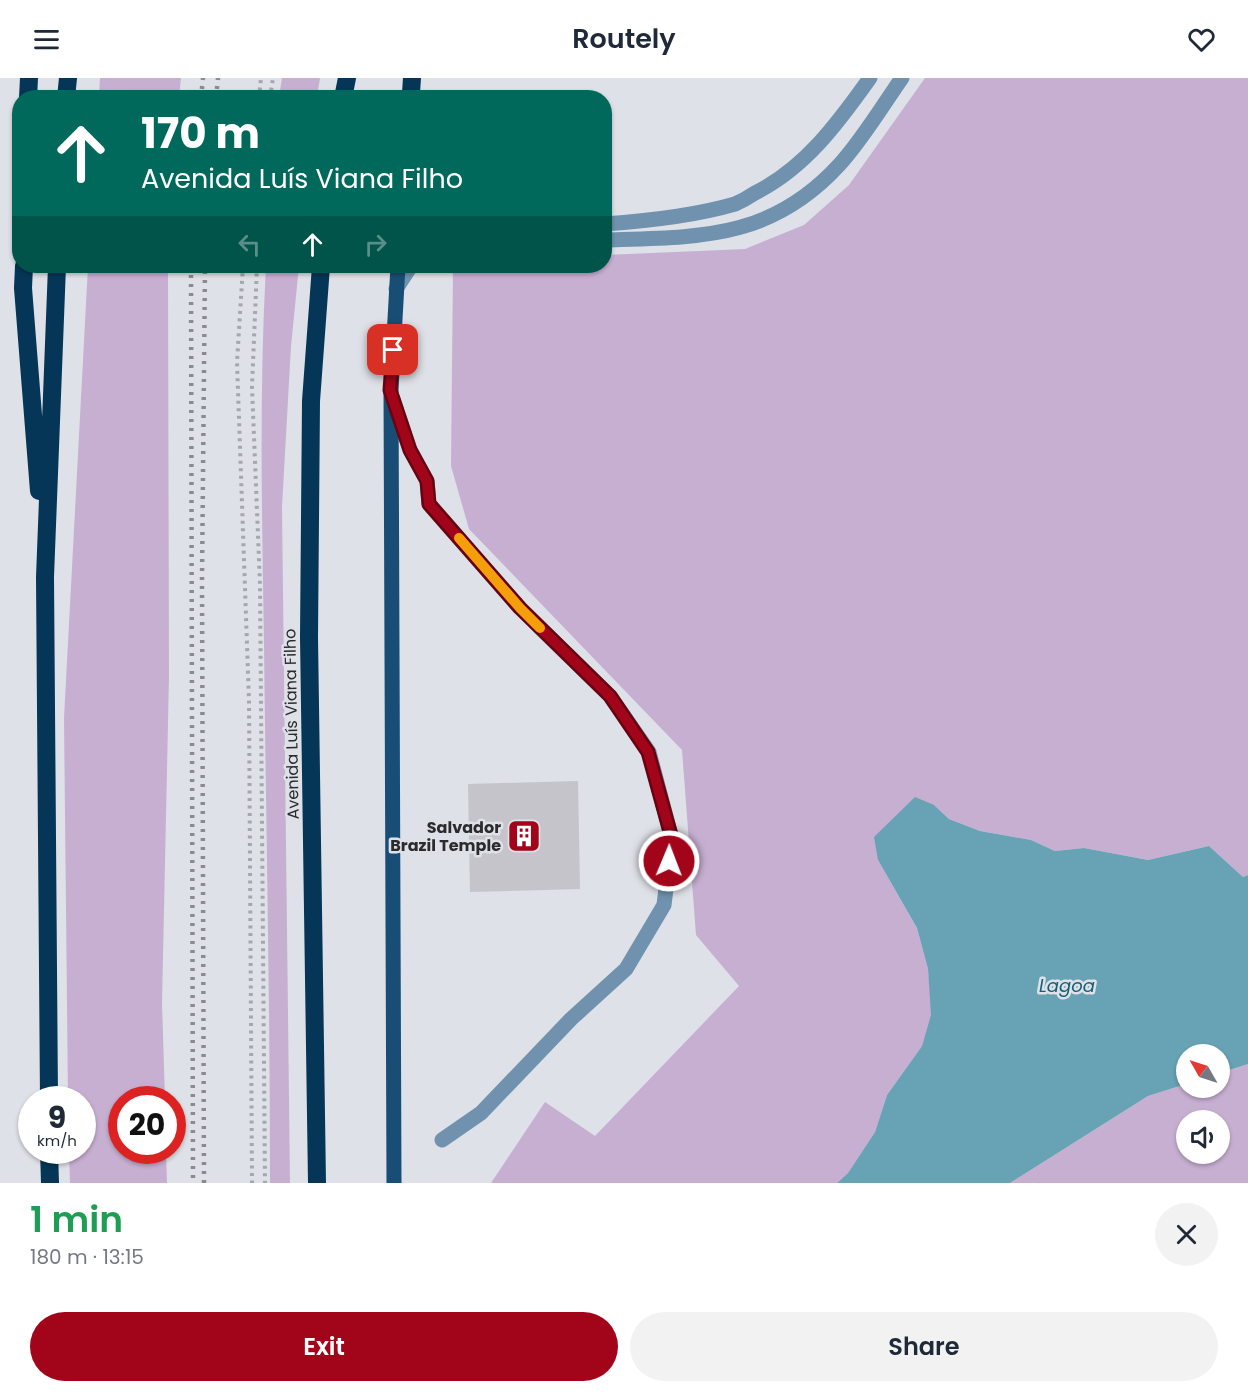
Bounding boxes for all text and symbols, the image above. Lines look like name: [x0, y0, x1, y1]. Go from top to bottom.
text: Routely: [572, 20, 676, 57]
icon: menu: [30, 23, 63, 56]
icon: heart: [1185, 23, 1218, 56]
text: 170 m: [141, 104, 260, 163]
icon: ahead: [42, 114, 120, 192]
text: Avenida Luís Viana Filho: [141, 160, 463, 197]
icon: left: [233, 228, 266, 261]
icon: ahead: [296, 228, 329, 261]
icon: right: [359, 228, 392, 261]
pin: [367, 324, 418, 375]
icon: arrive: [376, 333, 409, 366]
street label: Avenida Luís Viana Filho: [278, 628, 305, 820]
place label: Salvador Brazil Temple: [390, 816, 501, 857]
building icon: Salvador Brazil Temple: [506, 818, 542, 854]
position arrow: [637, 829, 701, 893]
water label: Lagoa: [1039, 973, 1095, 998]
north arrow: [1176, 1044, 1230, 1098]
map controls: [1176, 1044, 1230, 1164]
speed limit sign: 20: [108, 1086, 186, 1164]
text: 9: [48, 1096, 66, 1139]
button: sound: [1176, 1110, 1230, 1164]
text: km/h: [37, 1130, 77, 1151]
text: 1 min: [30, 1194, 123, 1245]
button: close: [1155, 1203, 1218, 1266]
text: 180 m · 13:15: [30, 1243, 144, 1271]
button: Exit: [30, 1312, 618, 1381]
button: Share: [630, 1312, 1218, 1381]

